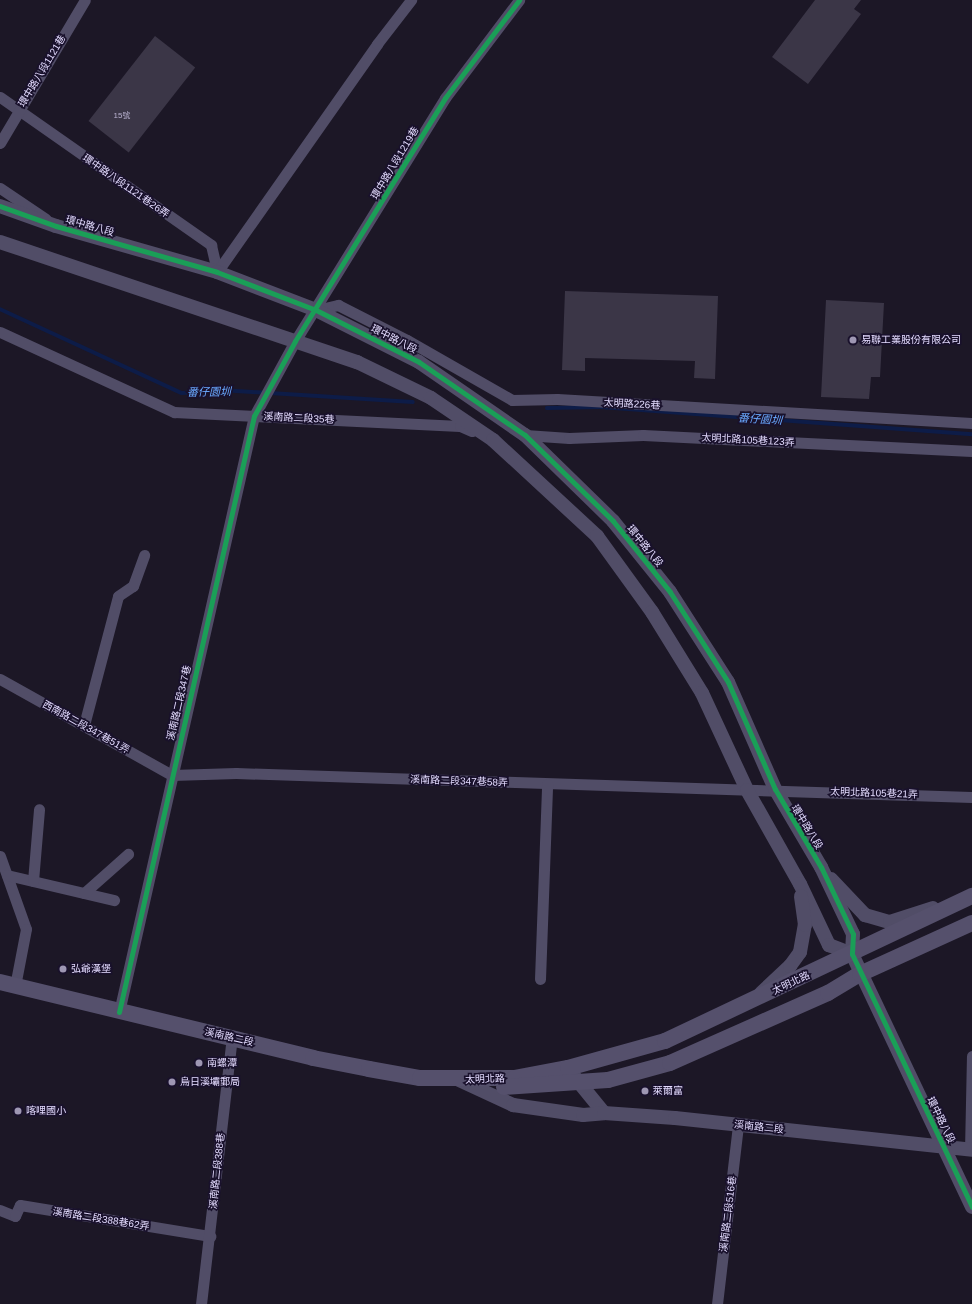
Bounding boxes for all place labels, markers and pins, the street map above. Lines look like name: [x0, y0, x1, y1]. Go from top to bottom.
place label: 易聯工業股份有限公司: [861, 334, 961, 346]
marker: 易聯工業股份有限公司: [848, 335, 858, 345]
place label: 弘爺漢堡: [71, 963, 111, 975]
marker: 弘爺漢堡: [58, 964, 68, 974]
place label: 南螺潭: [207, 1057, 237, 1069]
marker: 南螺潭: [194, 1058, 204, 1068]
place label: 烏日溪壩郵局: [180, 1076, 240, 1088]
marker: 烏日溪壩郵局: [167, 1077, 177, 1087]
place label: 萊爾富: [653, 1085, 683, 1097]
marker: 萊爾富: [640, 1086, 650, 1096]
place label: 喀哩國小: [26, 1105, 66, 1117]
marker: 喀哩國小: [13, 1106, 23, 1116]

